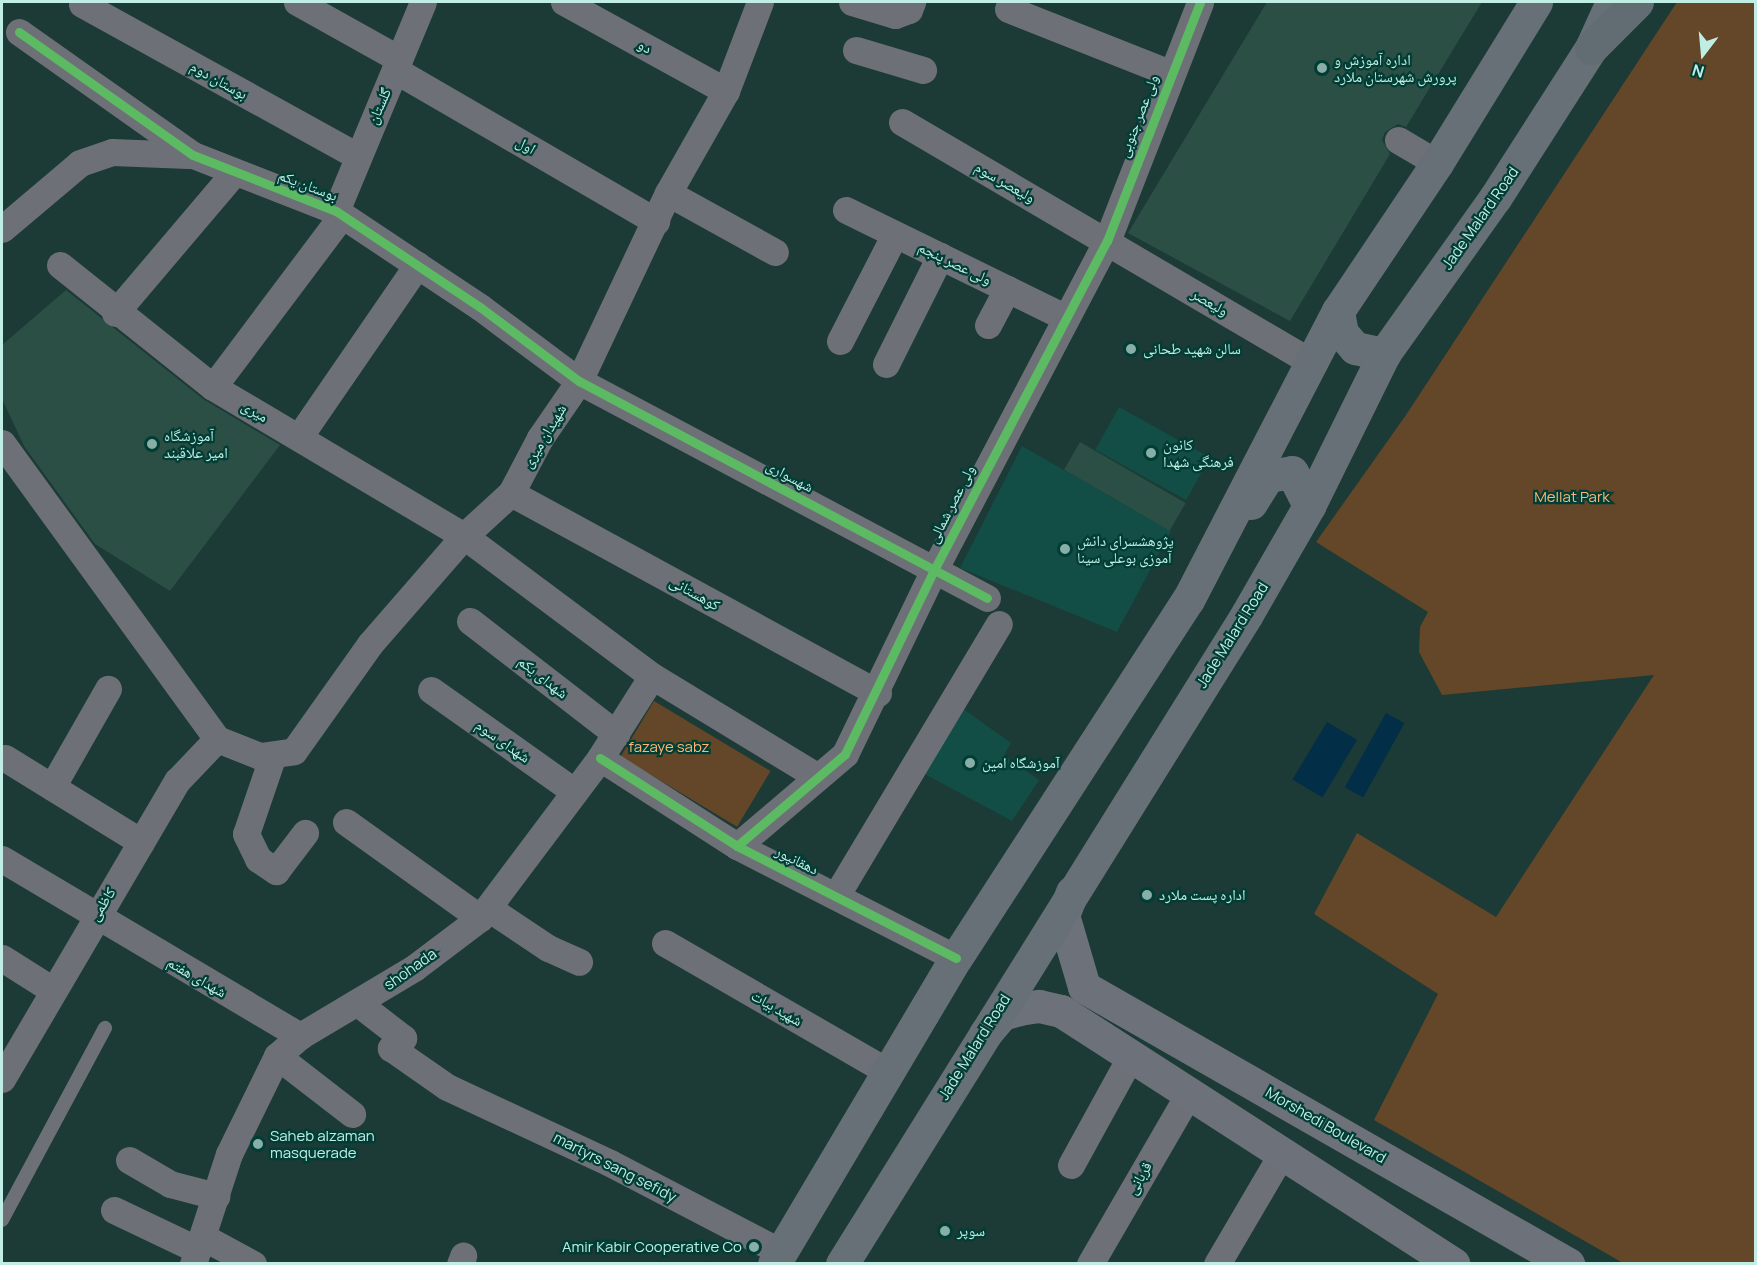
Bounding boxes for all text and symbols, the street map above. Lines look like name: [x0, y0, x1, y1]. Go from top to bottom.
north arrow: [1673, 24, 1733, 84]
street label: دو: [635, 35, 655, 57]
place label: اداره آموزش و پرورش شهرستان ملارد: [1334, 50, 1457, 85]
street label: بوستان دوم: [187, 57, 251, 103]
text: N: [1689, 59, 1707, 83]
marker: اداره آموزش و پرورش شهرستان ملارد: [1315, 61, 1329, 75]
street label: ولی عصر جنوبی: [1114, 72, 1162, 160]
street label: گلستان: [363, 85, 395, 127]
street label: اول: [513, 132, 539, 158]
street label: ولیعصر سوم: [972, 158, 1038, 206]
street label: Jade Malard Road: [1438, 163, 1522, 273]
street label: بوستان یکم: [276, 165, 340, 205]
street label: ولی عصر پنجم: [915, 238, 995, 288]
street label: ولیعصر: [1188, 284, 1232, 320]
place label: سالن شهید طحانی: [1143, 340, 1241, 358]
marker: سالن شهید طحانی: [1124, 342, 1138, 356]
street label: میری: [239, 396, 271, 426]
street label: شهیدان میری: [518, 401, 570, 471]
place label: آموزشگاه امیر علاقبند: [164, 426, 228, 461]
place label: کانون فرهنگی شهدا: [1163, 435, 1234, 470]
marker: آموزشگاه امیر علاقبند: [145, 437, 159, 451]
marker: کانون فرهنگی شهدا: [1144, 446, 1158, 460]
street label: شهسواری: [763, 456, 817, 496]
street label: ولی عصر شمالی: [924, 462, 978, 546]
park label: Mellat Park: [1534, 488, 1610, 506]
place label: پژوهشسرای دانش آموزی بوعلی سینا: [1077, 531, 1174, 566]
marker: پژوهشسرای دانش آموزی بوعلی سینا: [1058, 542, 1072, 556]
street label: کوهستانی: [667, 572, 723, 614]
street label: Jade Malard Road: [1192, 579, 1272, 691]
street label: شهدای یکم: [514, 652, 572, 702]
street label: شهدای سوم: [472, 716, 534, 766]
park label: fazaye sabz: [629, 738, 709, 756]
place label: آموزشگاه امین: [982, 754, 1059, 772]
marker: آموزشگاه امین: [963, 756, 977, 770]
street label: دهقانپور: [773, 842, 821, 878]
street label: کاظمی: [85, 884, 119, 924]
place label: اداره پست ملارد: [1159, 886, 1246, 904]
marker: اداره پست ملارد: [1140, 888, 1154, 902]
street label: shohada: [380, 944, 440, 994]
street label: شهدای هفتم: [164, 953, 230, 1001]
street label: شهید بیات: [748, 986, 806, 1030]
street label: Jade Malard Road: [934, 991, 1014, 1103]
street label: Morshedi Boulevard: [1263, 1083, 1389, 1167]
place label: Saheb alzaman masquerade: [270, 1126, 375, 1161]
street label: martyrs sang sefidy: [550, 1128, 680, 1206]
marker: Saheb alzaman masquerade: [251, 1137, 265, 1151]
street label: قربانی: [1123, 1158, 1155, 1198]
place label: سوپر: [957, 1222, 985, 1240]
marker: سوپر: [938, 1224, 952, 1238]
place label: Amir Kabir Cooperative Co: [562, 1238, 742, 1256]
marker: Amir Kabir Cooperative Co: [747, 1240, 761, 1254]

